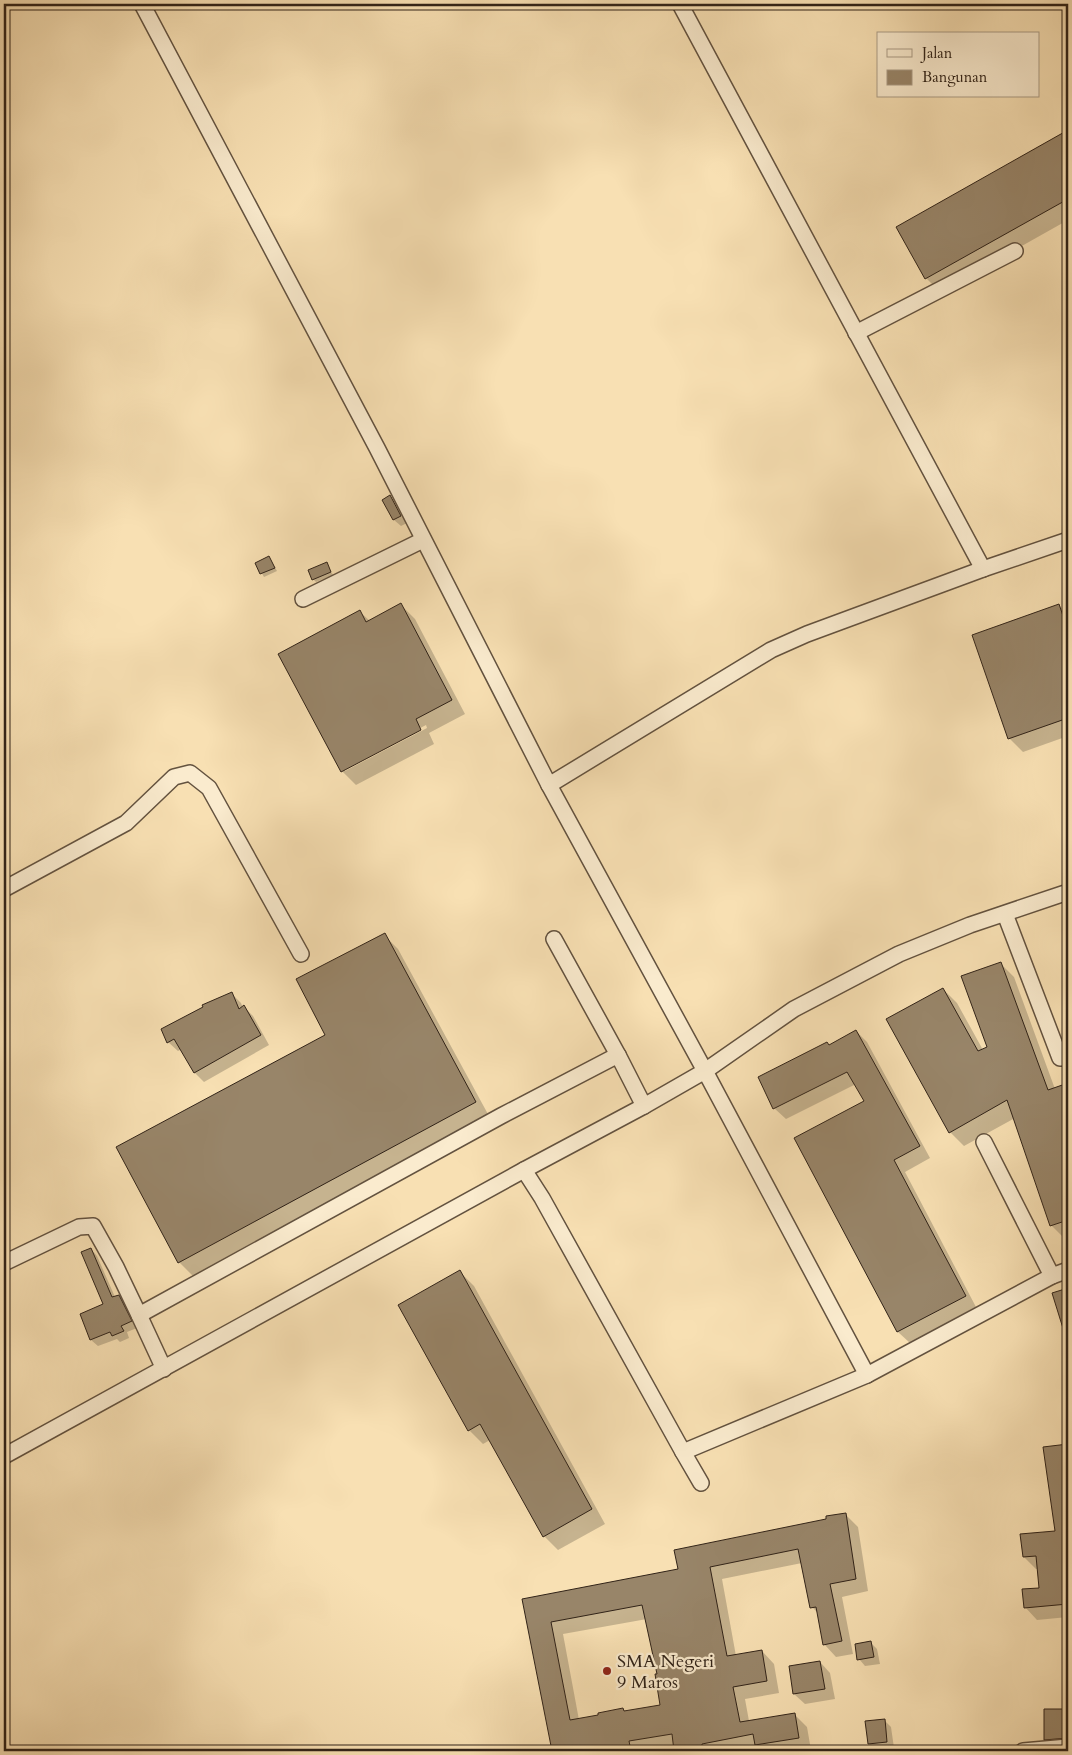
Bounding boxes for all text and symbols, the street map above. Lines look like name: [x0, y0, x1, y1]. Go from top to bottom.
legend: [877, 32, 1040, 98]
text: Jalan: [920, 43, 953, 63]
text: Bangunan: [922, 67, 988, 87]
place label: SMA Negeri 9 Maros: [617, 1649, 714, 1695]
marker: SMA Negeri 9 Maros: [601, 1665, 613, 1677]

